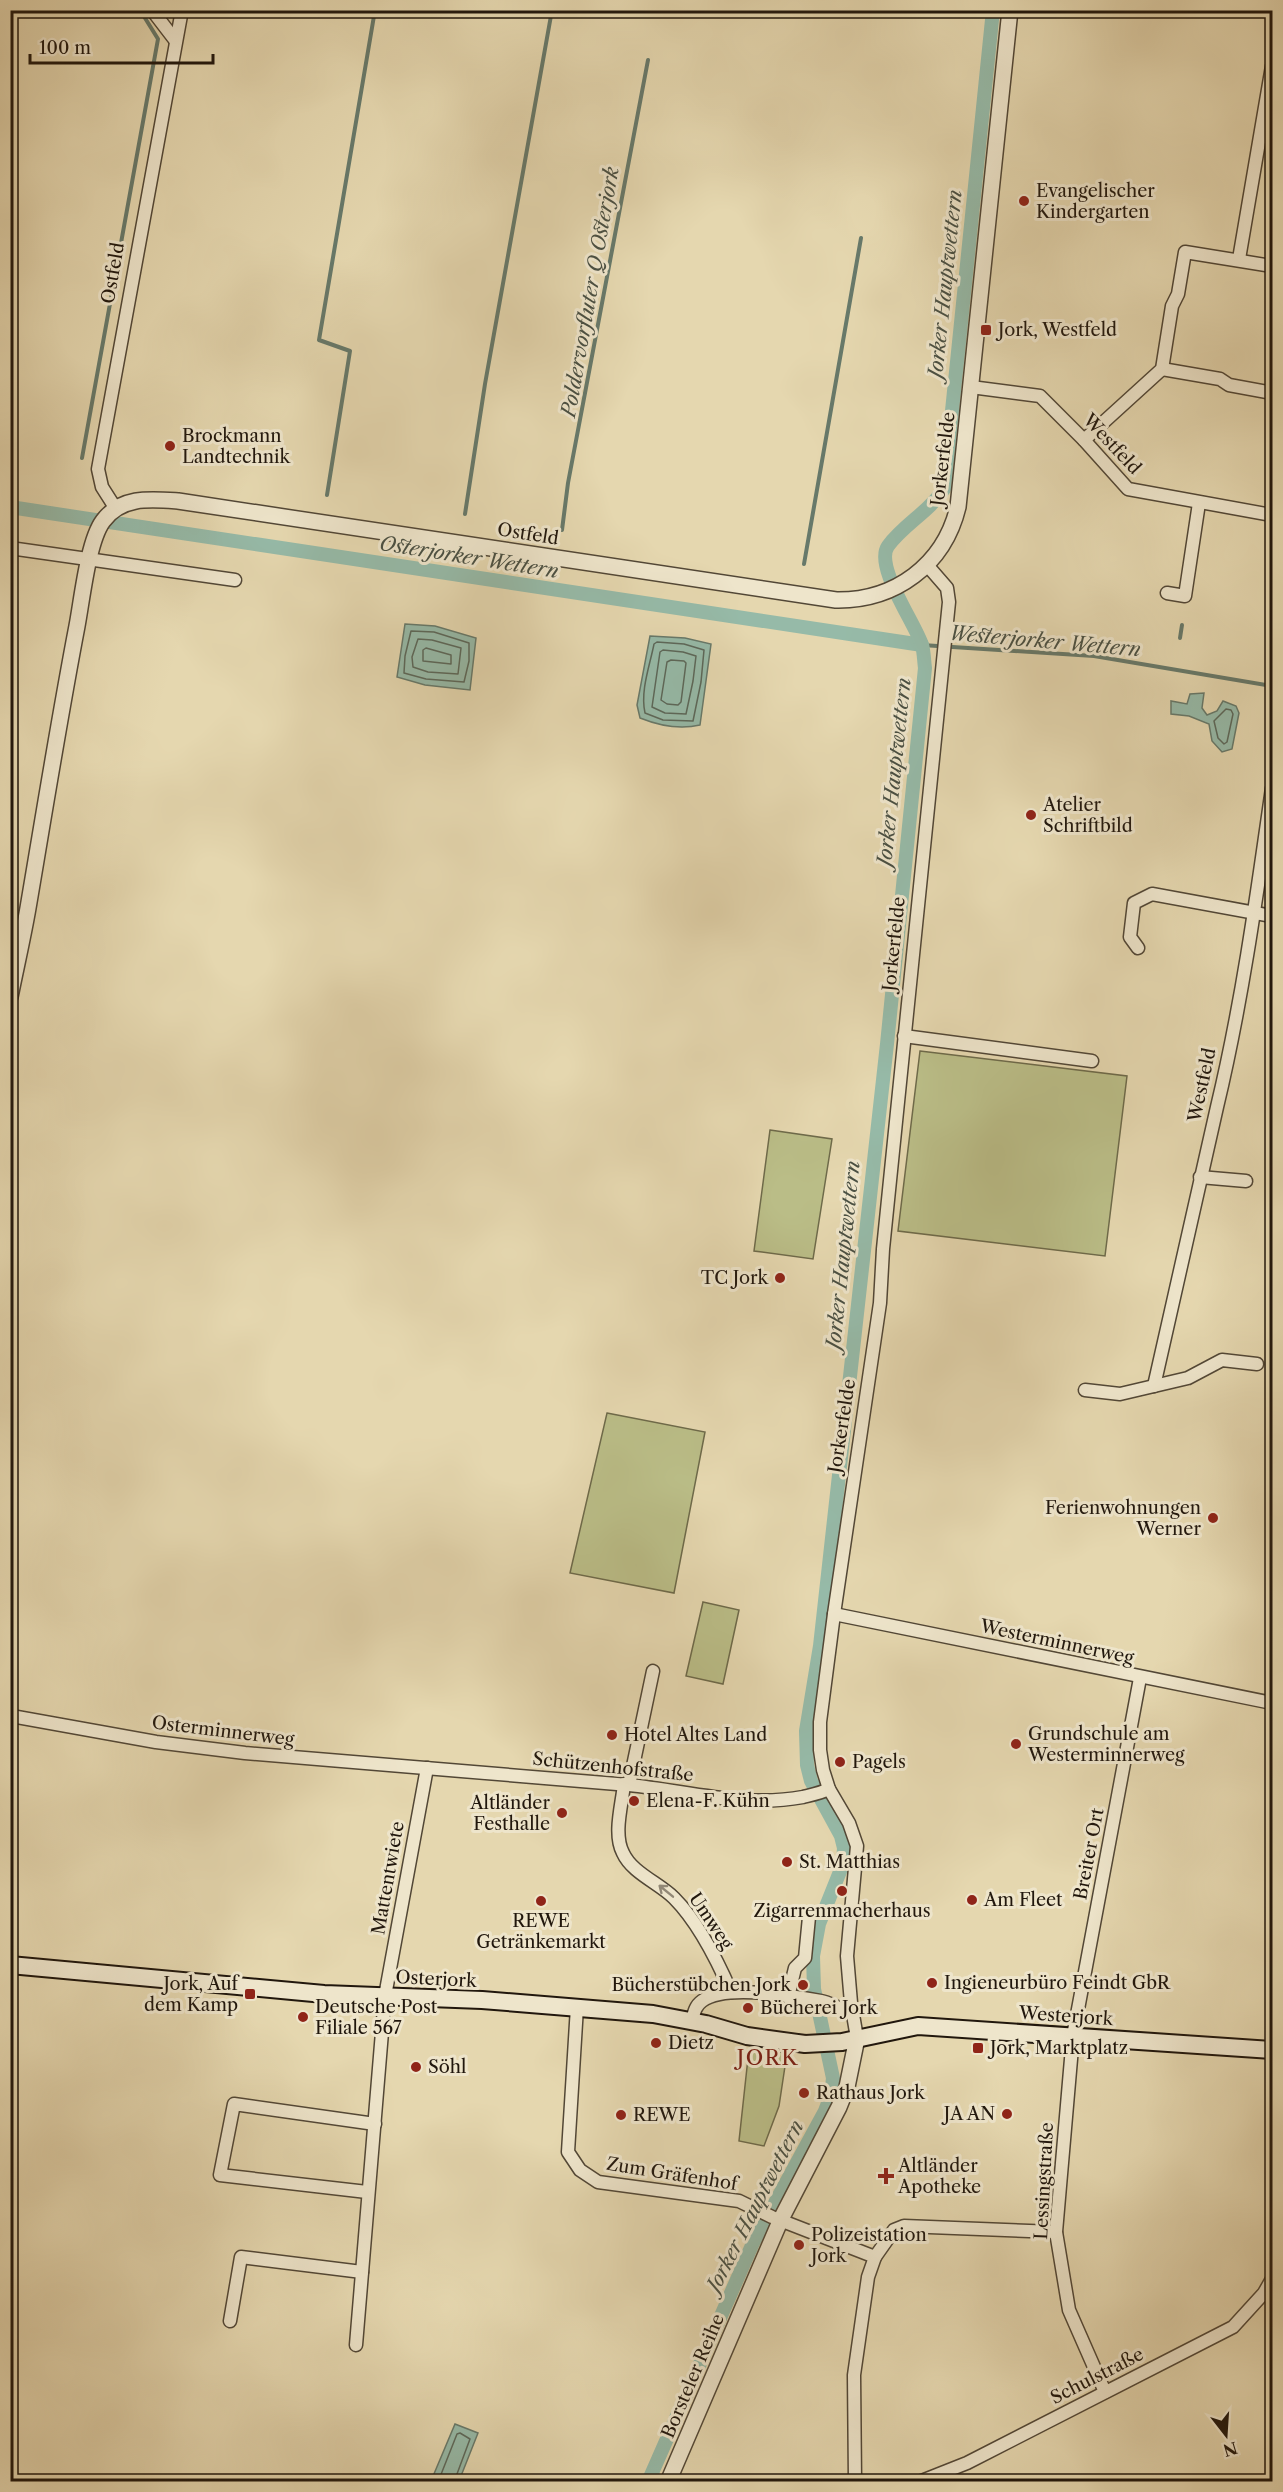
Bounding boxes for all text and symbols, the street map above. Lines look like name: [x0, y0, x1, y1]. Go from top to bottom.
scale bar: [30, 27, 213, 65]
text: 100 m: [39, 37, 91, 59]
water label: Poldervorfluter Q Osterjork: [556, 164, 624, 421]
place label: Evangelischer Kindergarten: [1036, 180, 1155, 223]
water label: Jorker Hauptwettern: [923, 189, 967, 385]
marker: Evangelischer Kindergarten: [1017, 194, 1031, 208]
street label: Ostfeld: [97, 241, 129, 305]
place label: Jork, Westfeld: [995, 319, 1117, 341]
marker: Jork, Westfeld: [979, 323, 993, 337]
street label: Westfeld: [1078, 408, 1146, 479]
street label: Jorkerfelde: [926, 411, 960, 510]
place label: Brockmann Landtechnik: [182, 425, 291, 468]
marker: Brockmann Landtechnik: [163, 439, 177, 453]
street label: Ostfeld: [496, 518, 560, 550]
water label: Osterjorker Wettern: [378, 531, 560, 583]
water label: Westerjorker Wettern: [948, 621, 1142, 661]
water label: Jorker Hauptwettern: [872, 677, 916, 873]
place label: Atelier Schriftbild: [1042, 794, 1133, 837]
marker: Atelier Schriftbild: [1024, 808, 1038, 822]
street label: Jorkerfelde: [878, 896, 910, 995]
street label: Westfeld: [1183, 1046, 1221, 1125]
water label: Jorker Hauptwettern: [821, 1160, 865, 1356]
place label: TC Jork: [701, 1267, 770, 1289]
marker: TC Jork: [773, 1271, 787, 1285]
street label: Jorkerfelde: [823, 1377, 860, 1477]
place label: Ferienwohnungen Werner: [1045, 1497, 1201, 1540]
marker: Ferienwohnungen Werner: [1206, 1511, 1220, 1525]
street label: Westerminnerweg: [977, 1615, 1136, 1669]
street label: Osterminnerweg: [151, 1711, 296, 1751]
place label: Grundschule am Westerminnerweg: [1027, 1723, 1185, 1766]
place label: Hotel Altes Land: [624, 1724, 767, 1746]
marker: Hotel Altes Land: [605, 1728, 619, 1742]
marker: Grundschule am Westerminnerweg: [1009, 1737, 1023, 1751]
street label: Schützenhofstraße: [531, 1748, 695, 1786]
place label: Pagels: [852, 1751, 906, 1773]
marker: Pagels: [833, 1755, 847, 1769]
place label: Elena-F. Kühn: [646, 1790, 770, 1812]
place label: Altländer Festhalle: [469, 1792, 550, 1835]
marker: Elena-F. Kühn: [627, 1794, 641, 1808]
marker: Altländer Festhalle: [555, 1806, 569, 1820]
street label: Breiter Ort: [1069, 1806, 1109, 1902]
street label: Mattentwiete: [367, 1820, 409, 1936]
place label: St. Matthias: [799, 1851, 900, 1873]
marker: St. Matthias: [780, 1855, 794, 1869]
marker: Zigarrenmacherhaus: [835, 1884, 849, 1898]
one-way arrow: [658, 1885, 674, 1898]
street label: Umweg: [684, 1888, 738, 1954]
place label: Am Fleet: [983, 1889, 1063, 1911]
marker: Am Fleet: [965, 1893, 979, 1907]
marker: REWE Getränkemarkt: [534, 1894, 548, 1908]
place label: Zigarrenmacherhaus: [753, 1900, 931, 1922]
place label: REWE Getränkemarkt: [476, 1910, 606, 1953]
street label: Osterjork: [395, 1966, 479, 1992]
place label: Ingieneurbüro Feindt GbR: [944, 1972, 1171, 1994]
place label: Jork, Auf dem Kamp: [144, 1973, 241, 2016]
place label: Bücherstübchen Jork: [611, 1974, 793, 1996]
marker: Ingieneurbüro Feindt GbR: [925, 1976, 939, 1990]
marker: Bücherstübchen Jork: [796, 1978, 810, 1992]
marker: Jork, Auf dem Kamp: [243, 1987, 257, 2001]
place label: Deutsche Post Filiale 567: [315, 1996, 438, 2039]
place label: Bücherei Jork: [760, 1997, 879, 2019]
marker: Bücherei Jork: [741, 2001, 755, 2015]
street label: Westerjork: [1017, 2002, 1115, 2030]
marker: Deutsche Post Filiale 567: [296, 2010, 310, 2024]
place label: Dietz: [668, 2032, 714, 2054]
marker: Dietz: [649, 2036, 663, 2050]
place label: Jork, Marktplatz: [987, 2037, 1128, 2059]
marker: Jork, Marktplatz: [971, 2041, 985, 2055]
district label: JORK: [734, 2045, 799, 2070]
place label: Söhl: [428, 2056, 466, 2078]
marker: Söhl: [409, 2060, 423, 2074]
place label: Rathaus Jork: [816, 2082, 926, 2104]
marker: Rathaus Jork: [797, 2086, 811, 2100]
place label: JA AN: [941, 2103, 995, 2125]
place label: REWE: [633, 2104, 691, 2126]
marker: JA AN: [1000, 2107, 1014, 2121]
marker: REWE: [614, 2108, 628, 2122]
water label: Jorker Hauptwettern: [699, 2116, 809, 2301]
street label: Lessingstraße: [1030, 2122, 1058, 2240]
street label: Zum Gräfenhof: [605, 2153, 742, 2196]
place label: Altländer Apotheke: [897, 2155, 981, 2198]
marker: Altländer Apotheke: [879, 2169, 893, 2183]
place label: Polizeistation Jork: [808, 2224, 927, 2267]
marker: Polizeistation Jork: [792, 2238, 806, 2252]
street label: Borsteler Reihe: [657, 2311, 729, 2441]
street label: Schulstraße: [1047, 2343, 1147, 2409]
north arrow: [1196, 2405, 1256, 2465]
text: N: [1221, 2438, 1240, 2461]

